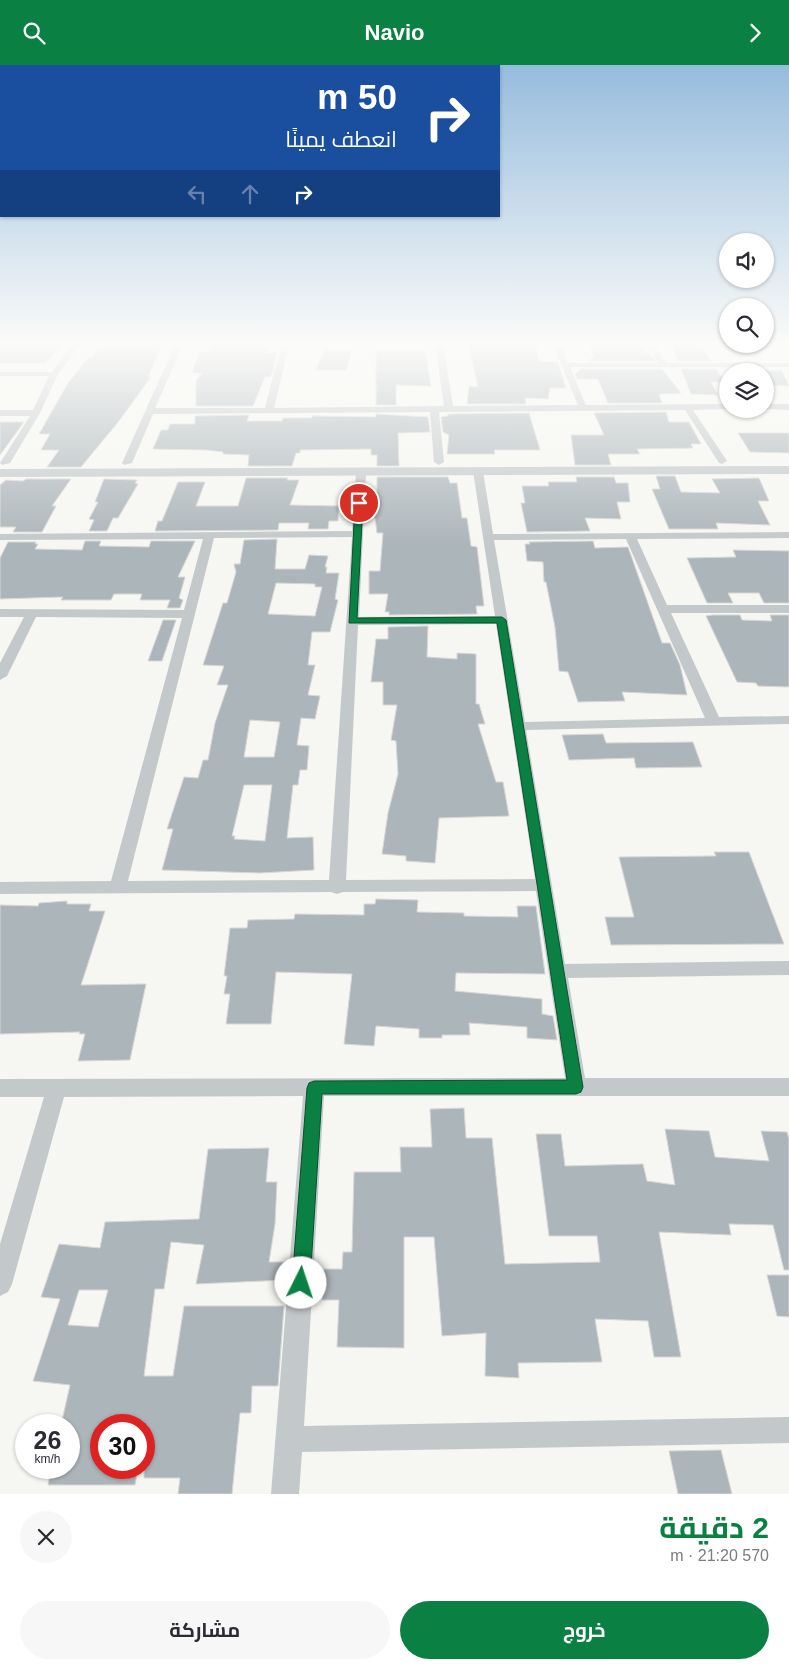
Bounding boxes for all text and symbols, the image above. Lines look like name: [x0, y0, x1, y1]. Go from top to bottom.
icon: search: [20, 19, 48, 47]
icon: forward: [741, 19, 769, 47]
text: Navio: [365, 20, 424, 45]
text: 50 m: [317, 77, 397, 116]
icon: right: [415, 85, 480, 150]
text: انعطف يمينًا: [285, 127, 397, 152]
icon: left: [183, 180, 211, 208]
icon: ahead: [236, 180, 264, 208]
icon: right: [289, 180, 317, 208]
map controls: [719, 233, 774, 418]
button: sound: [719, 233, 774, 288]
button: search: [719, 298, 774, 353]
button: layers: [719, 363, 774, 418]
pin: [338, 482, 380, 524]
icon: arrive: [345, 489, 373, 517]
position arrow: [274, 1256, 326, 1308]
speed limit sign: 30: [90, 1414, 155, 1479]
text: 26: [34, 1426, 61, 1454]
text: km/h: [34, 1452, 61, 1466]
button: close: [20, 1511, 72, 1563]
text: 2 دقيقة: [659, 1511, 769, 1544]
text: 570 m · 21:20: [670, 1547, 769, 1564]
button: مشاركة: [20, 1601, 390, 1659]
button: خروج: [400, 1601, 769, 1659]

